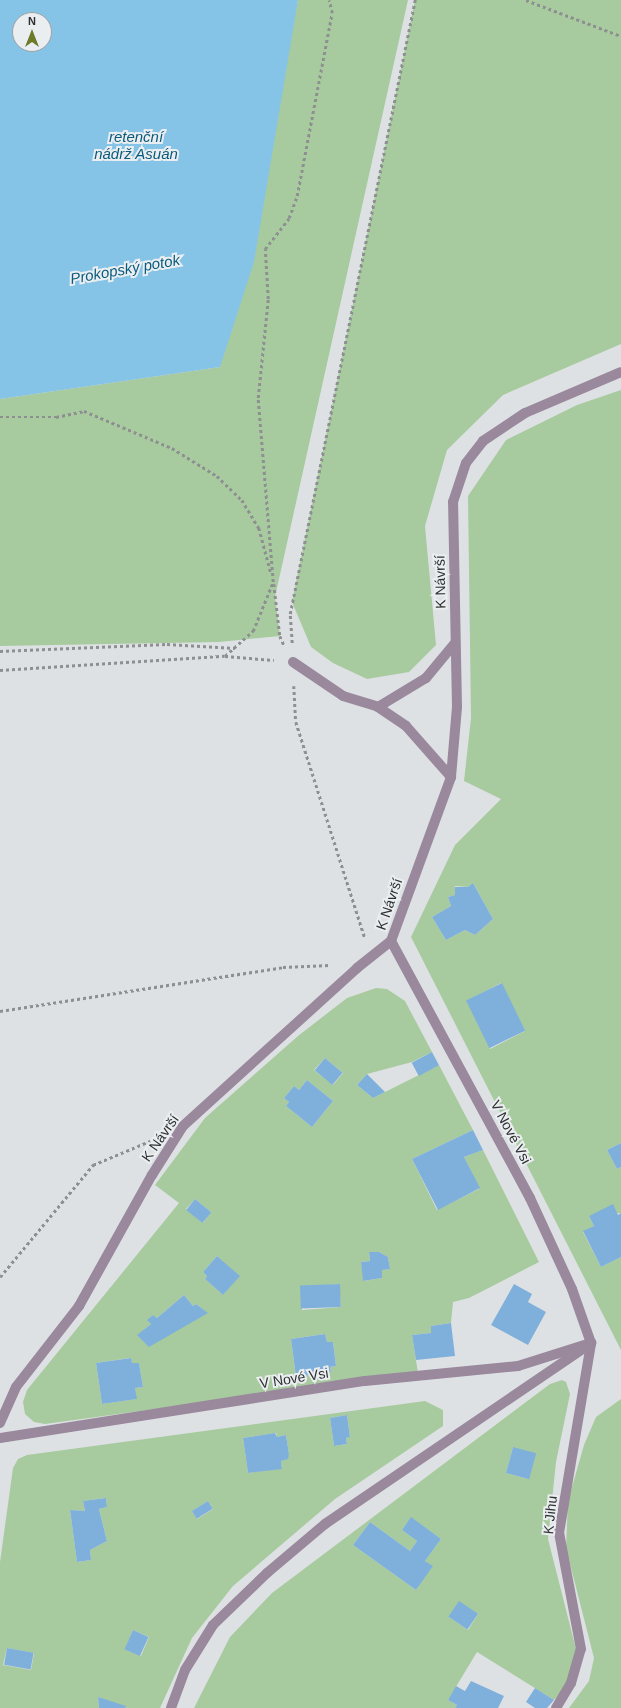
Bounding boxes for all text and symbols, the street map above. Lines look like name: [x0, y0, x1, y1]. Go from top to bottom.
north arrow: [12, 12, 52, 52]
text: N: [28, 15, 36, 27]
water label: retenční nádrž Asuán: [94, 127, 178, 162]
water label: Prokopský potok: [69, 251, 181, 287]
street label: K Návrší: [431, 555, 449, 609]
street label: K Návrší: [372, 876, 406, 932]
street label: V Nové Vsi: [487, 1097, 535, 1167]
street label: K Návrší: [138, 1111, 182, 1165]
street label: V Nové Vsi: [258, 1364, 330, 1392]
street label: K Jihu: [540, 1495, 560, 1535]

